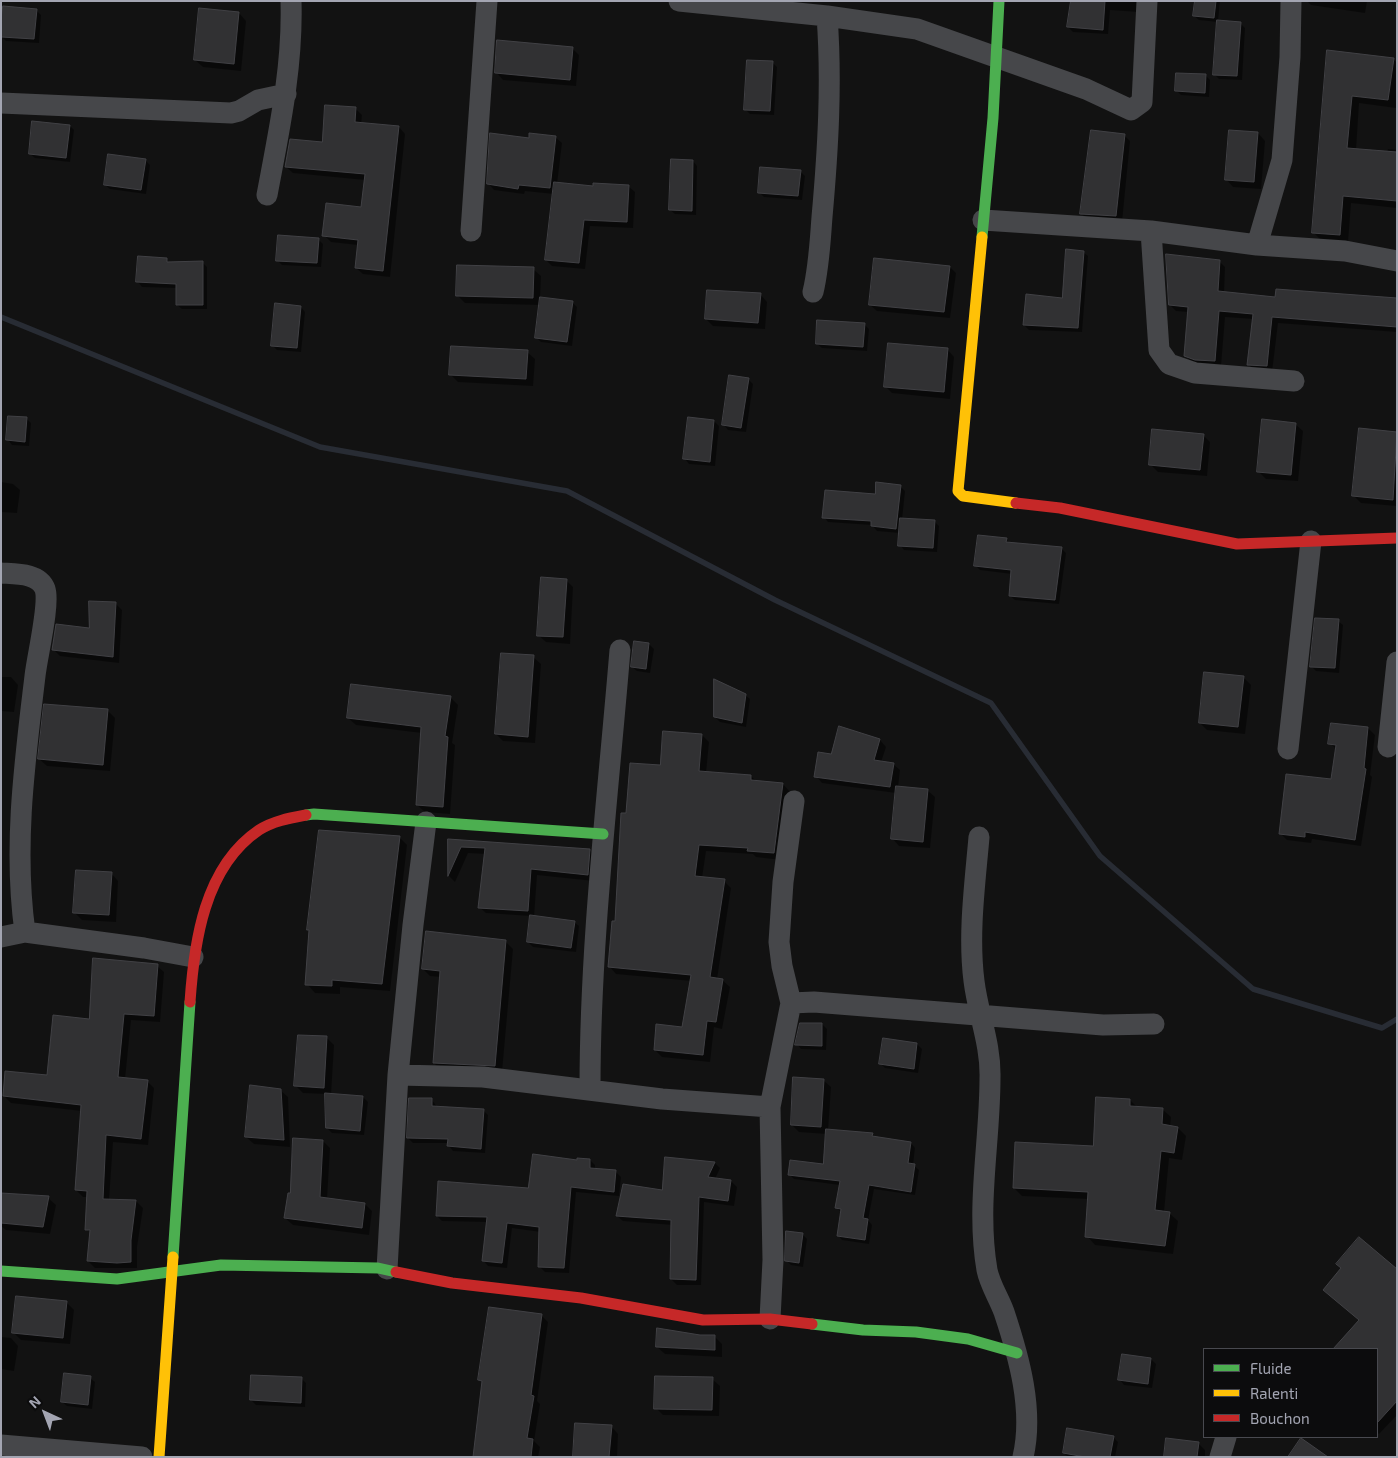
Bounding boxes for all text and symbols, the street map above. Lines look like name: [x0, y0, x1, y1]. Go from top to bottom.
legend: [1203, 1348, 1378, 1438]
text: Fluide: [1250, 1359, 1291, 1377]
text: Ralenti: [1250, 1384, 1298, 1402]
north arrow: [20, 1388, 70, 1438]
text: N: [25, 1392, 44, 1411]
text: Bouchon: [1250, 1409, 1310, 1427]

